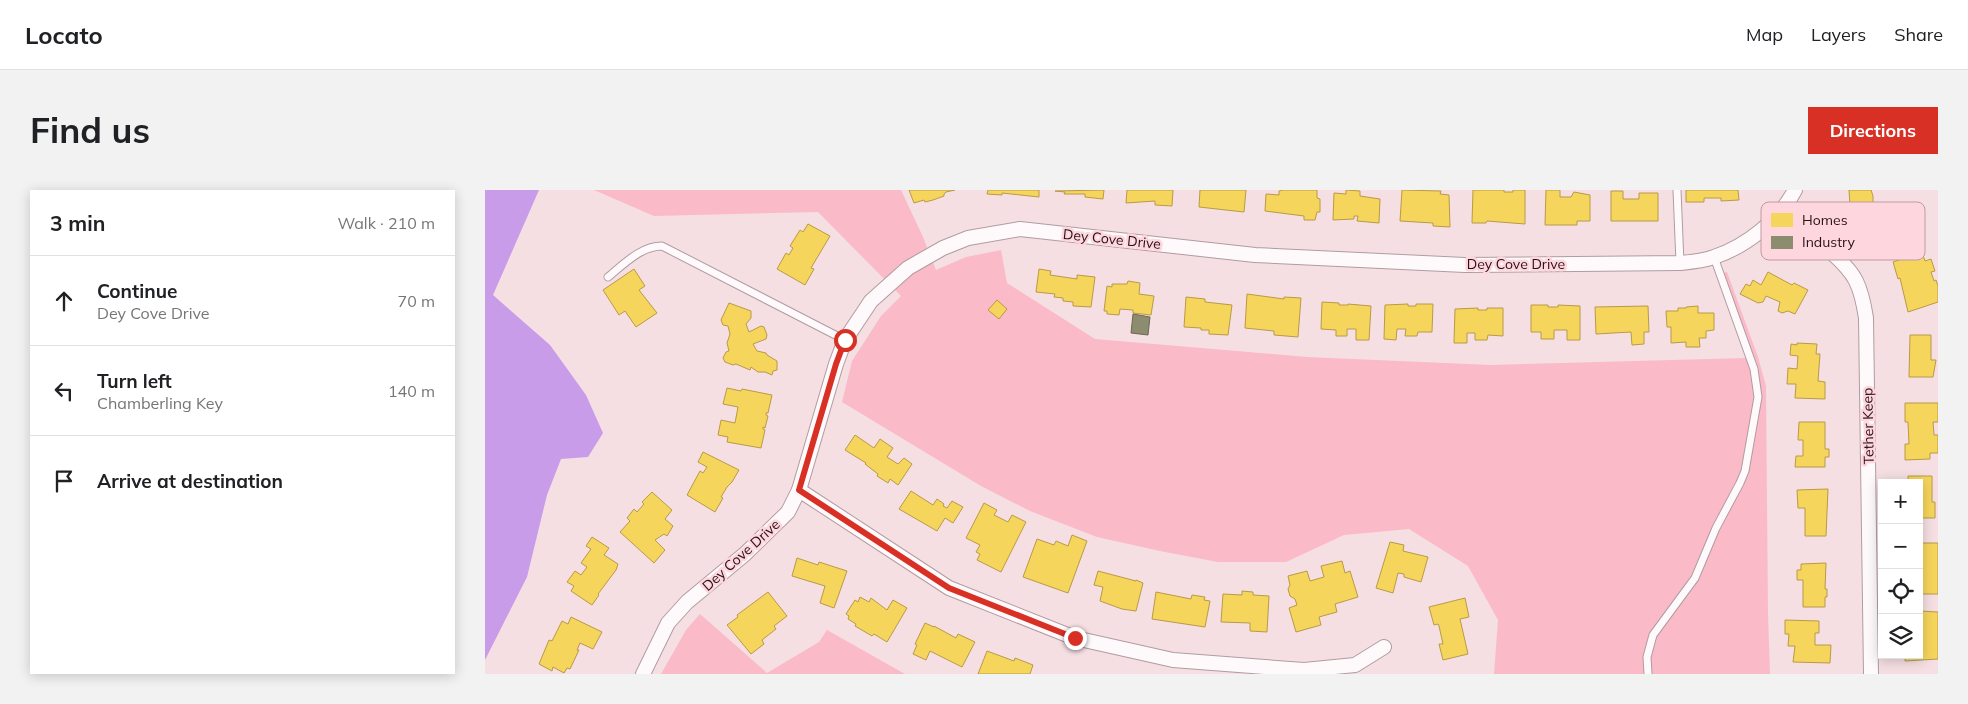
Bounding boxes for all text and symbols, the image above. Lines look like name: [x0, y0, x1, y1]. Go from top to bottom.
text: Locato: [25, 20, 103, 50]
text: Map: [1746, 23, 1783, 46]
text: Layers: [1811, 23, 1866, 46]
text: Share: [1894, 23, 1943, 46]
button: Directions: [1808, 107, 1938, 154]
text: Find us: [30, 108, 150, 152]
legend: [1761, 202, 1925, 260]
text: 3 min: [50, 210, 105, 236]
text: Homes: [1802, 211, 1848, 229]
text: Walk · 210 m: [337, 213, 435, 233]
street label: Dey Cove Drive: [1062, 225, 1162, 253]
text: Industry: [1802, 233, 1856, 251]
street label: Dey Cove Drive: [1467, 255, 1565, 273]
text: Continue: [97, 279, 177, 303]
icon: ahead: [50, 287, 78, 315]
text: 70 m: [398, 291, 435, 311]
text: Dey Cove Drive: [97, 303, 210, 323]
route start: [834, 329, 857, 352]
text: Turn left: [97, 369, 172, 393]
icon: left: [50, 377, 78, 405]
text: 140 m: [388, 381, 435, 401]
street label: Tether Keep: [1858, 387, 1878, 465]
text: Chamberling Key: [97, 393, 223, 413]
icon: arrive: [50, 467, 78, 495]
text: Arrive at destination: [97, 469, 283, 493]
map controls: [1878, 479, 1923, 659]
button: +: [1878, 479, 1923, 524]
street label: Dey Cove Drive: [698, 515, 784, 595]
button: −: [1878, 524, 1923, 569]
button: locate: [1878, 569, 1923, 614]
button: layers: [1878, 614, 1923, 659]
route end: [1064, 627, 1087, 650]

